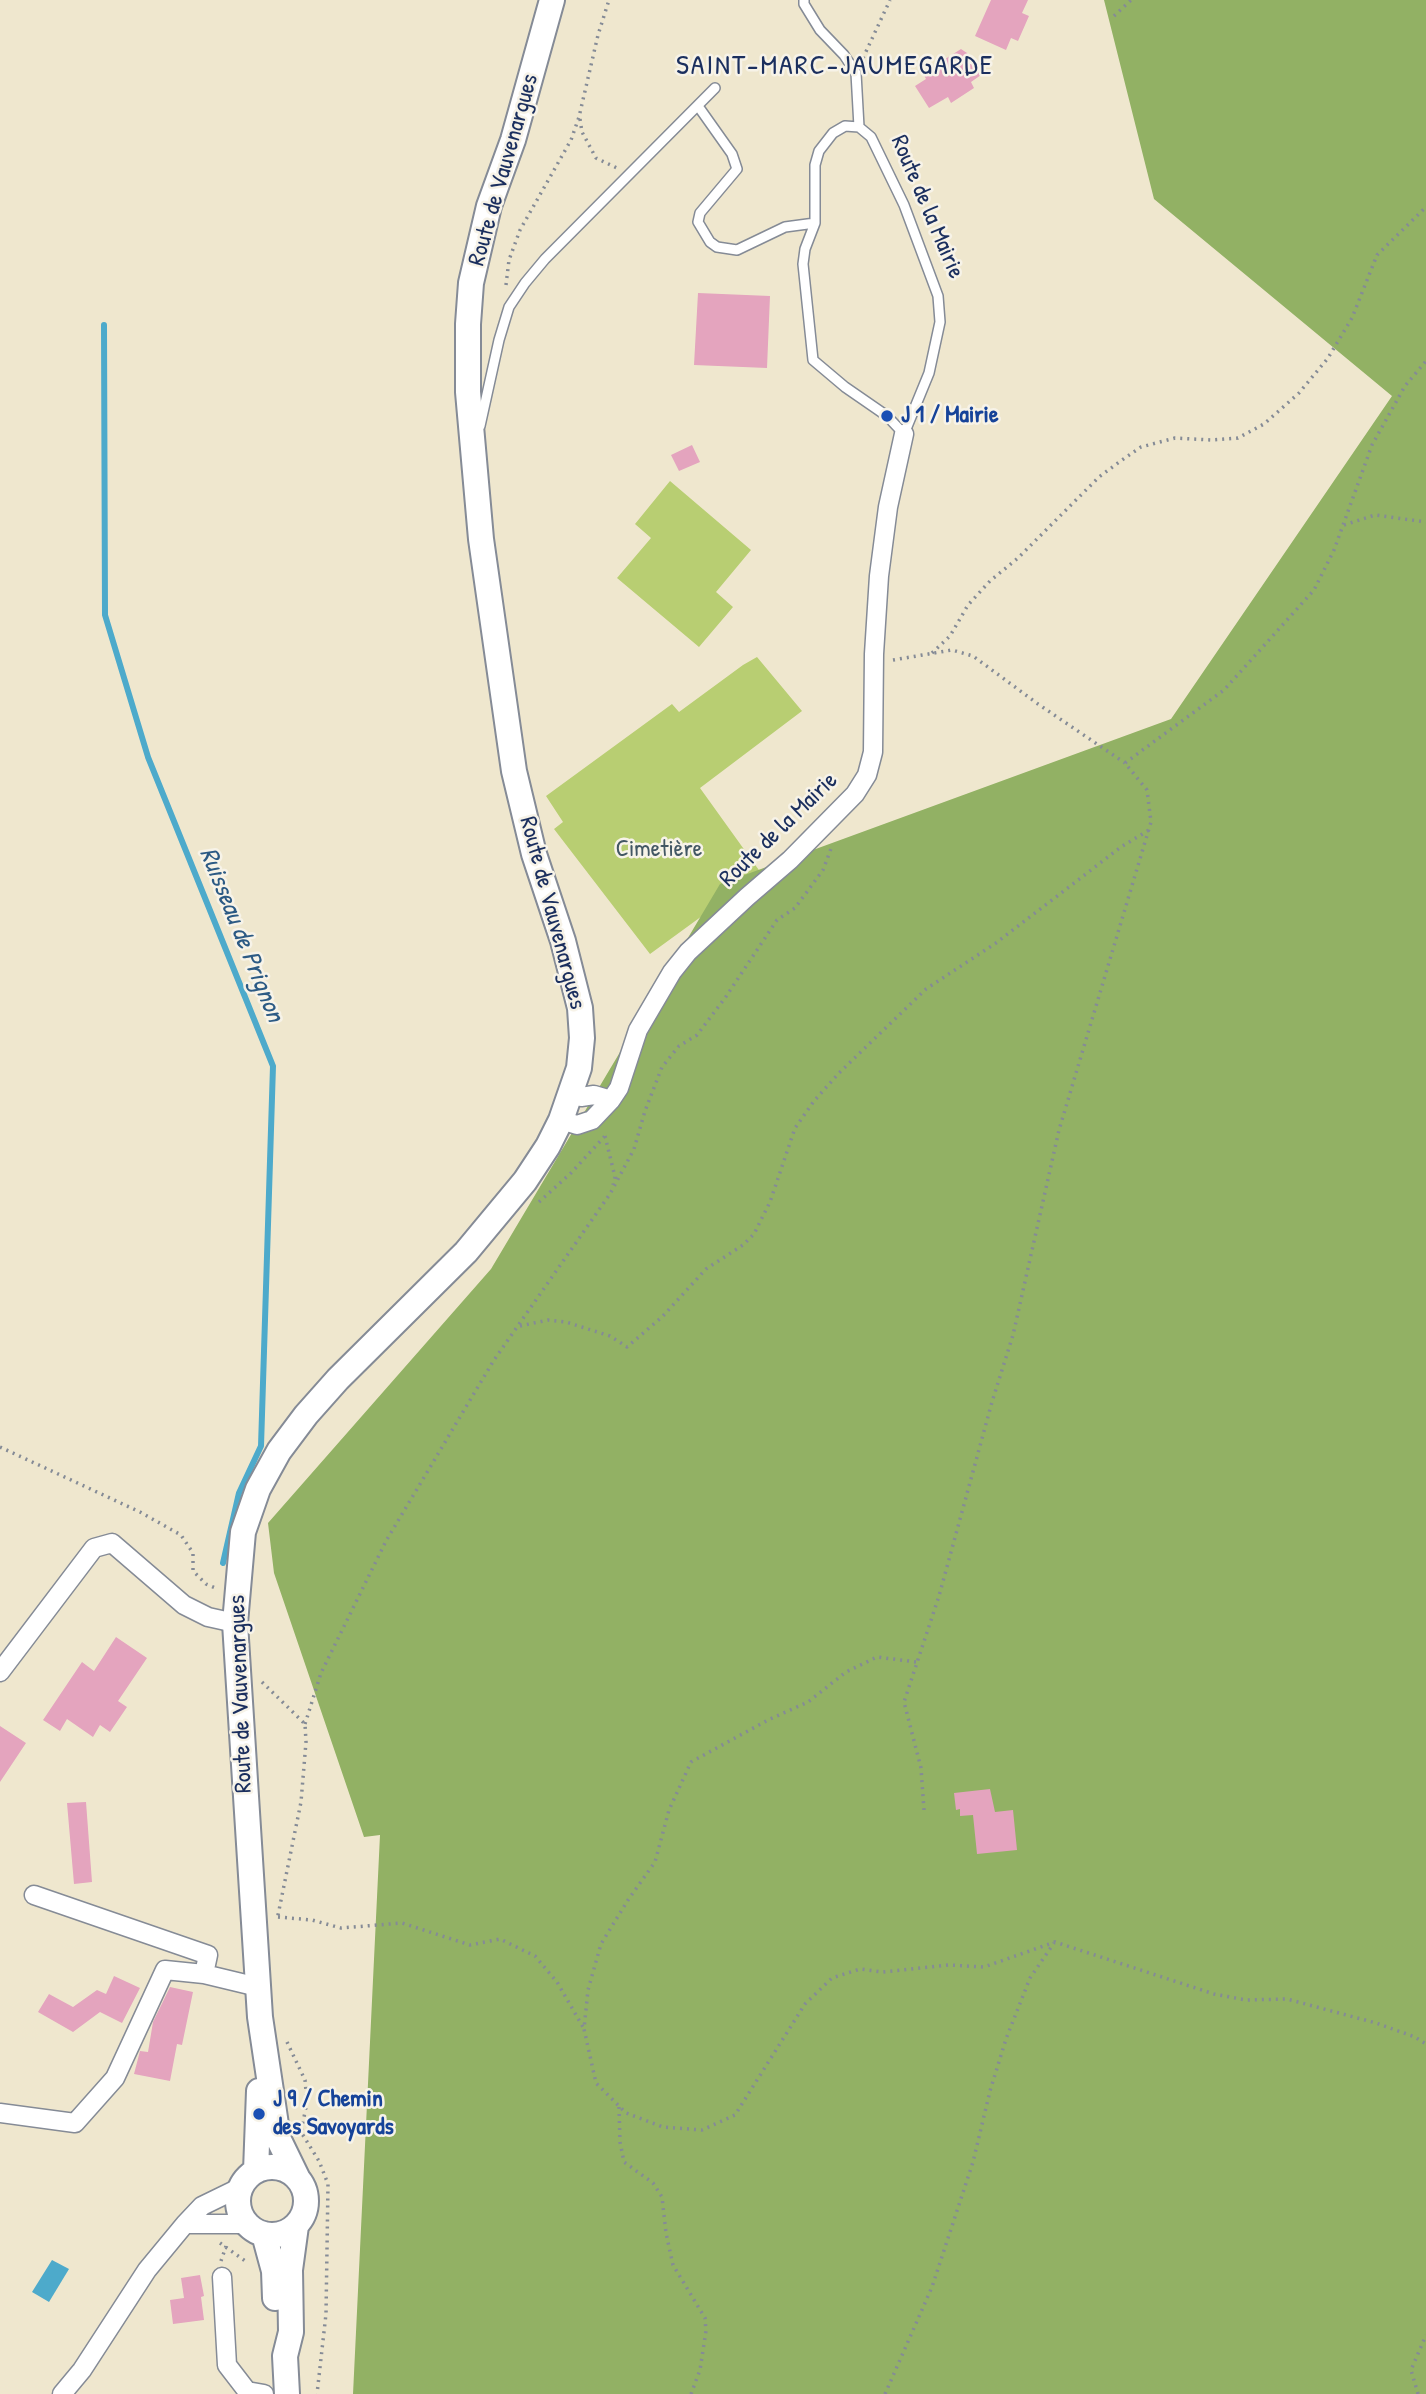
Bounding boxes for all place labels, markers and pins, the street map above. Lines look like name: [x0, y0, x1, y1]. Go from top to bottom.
place label: J 1 / Mairie: [901, 402, 999, 430]
marker: J 1 / Mairie: [879, 408, 895, 424]
place label: J 9 / Chemin des Savoyards: [273, 2086, 394, 2142]
marker: J 9 / Chemin des Savoyards: [251, 2106, 267, 2122]

